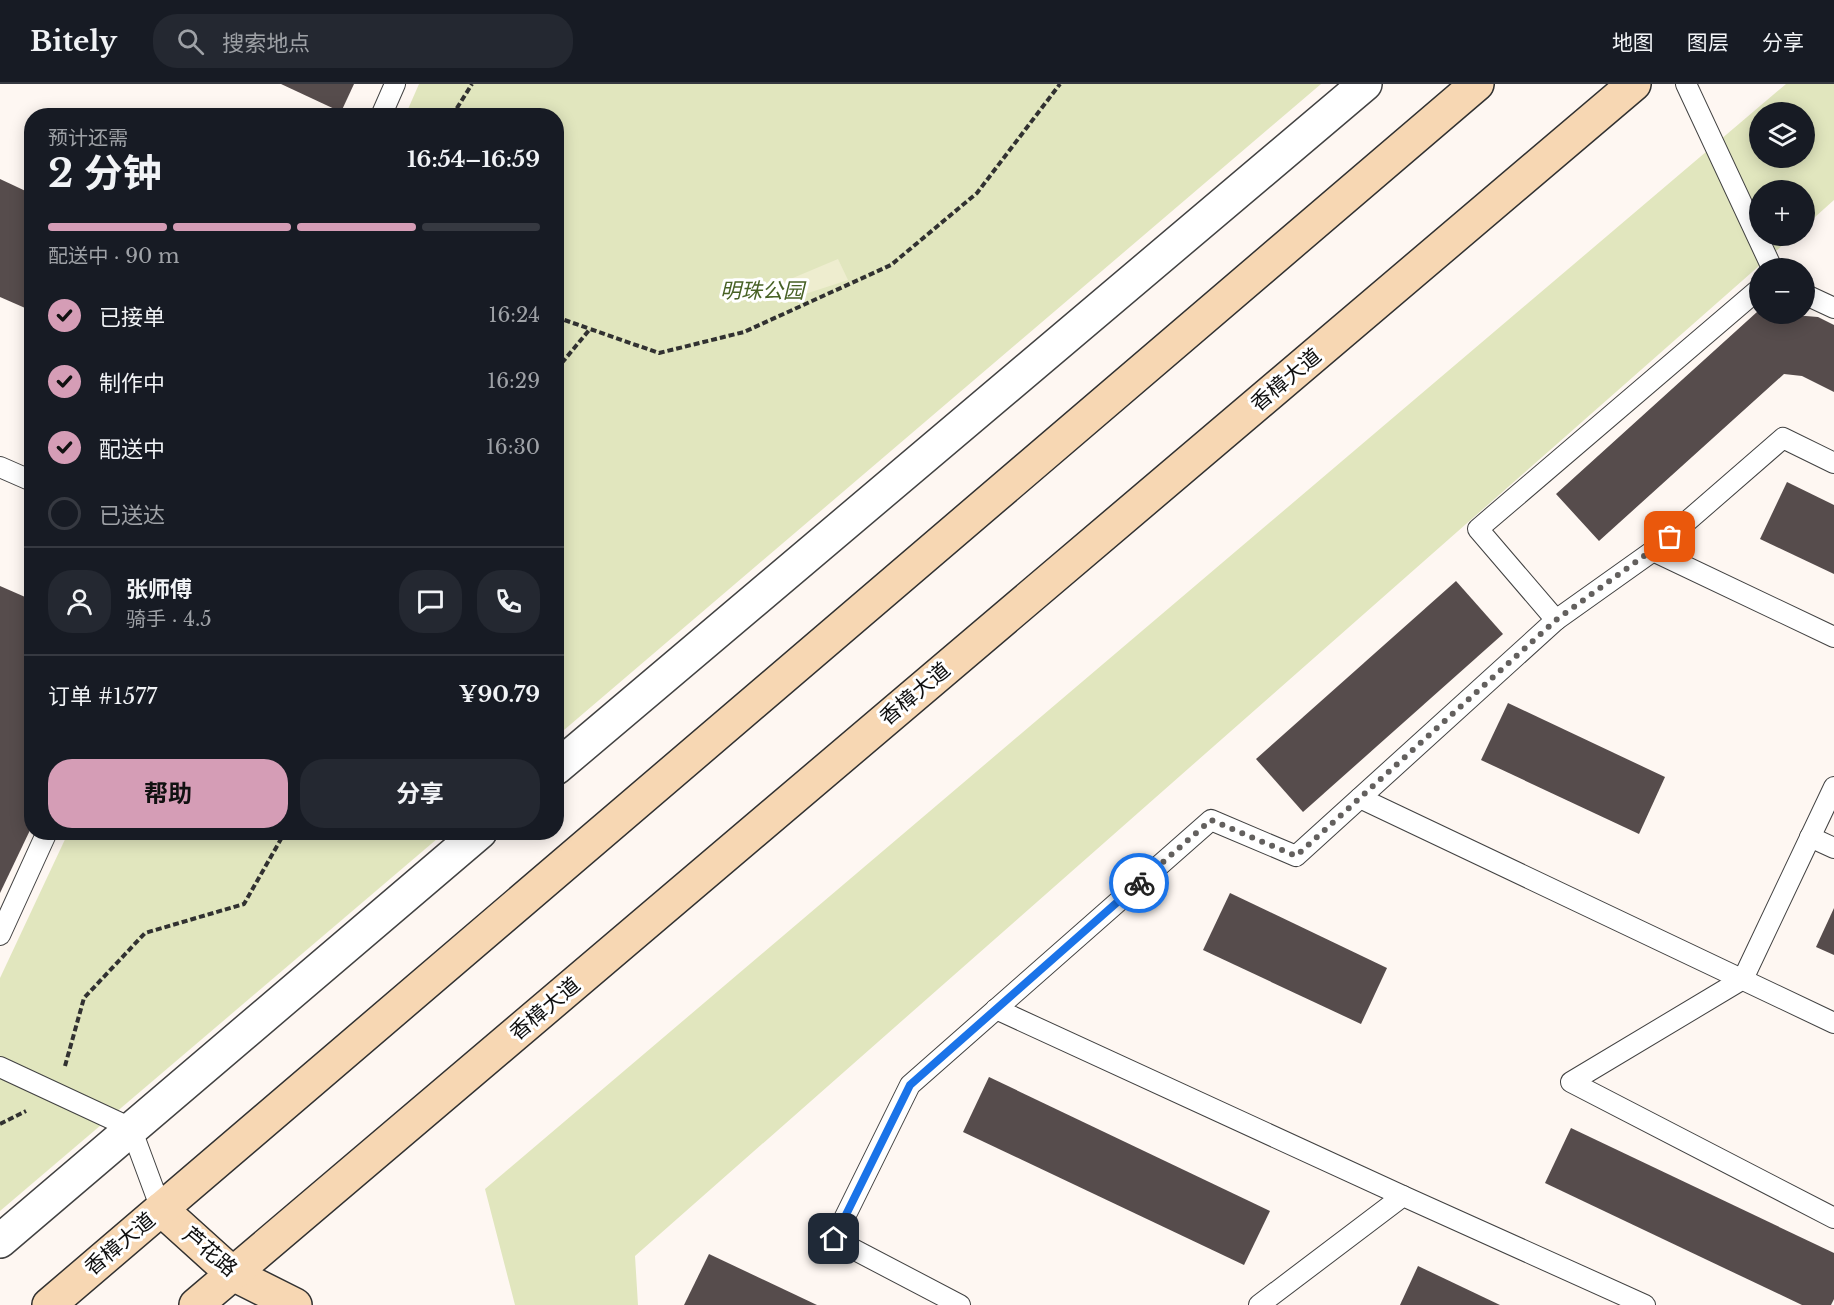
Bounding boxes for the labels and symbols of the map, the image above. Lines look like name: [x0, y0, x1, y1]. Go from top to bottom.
park label: 明珠公园: [720, 278, 807, 304]
street label: 香樟大道: [1245, 343, 1327, 417]
pin: [1644, 511, 1695, 562]
street label: 香樟大道: [874, 657, 956, 731]
courier: [1109, 853, 1169, 913]
street label: 香樟大道: [504, 972, 586, 1046]
street label: 香樟大道: [79, 1207, 161, 1281]
pin: [808, 1213, 859, 1264]
street label: 芦花路: [178, 1222, 242, 1282]

